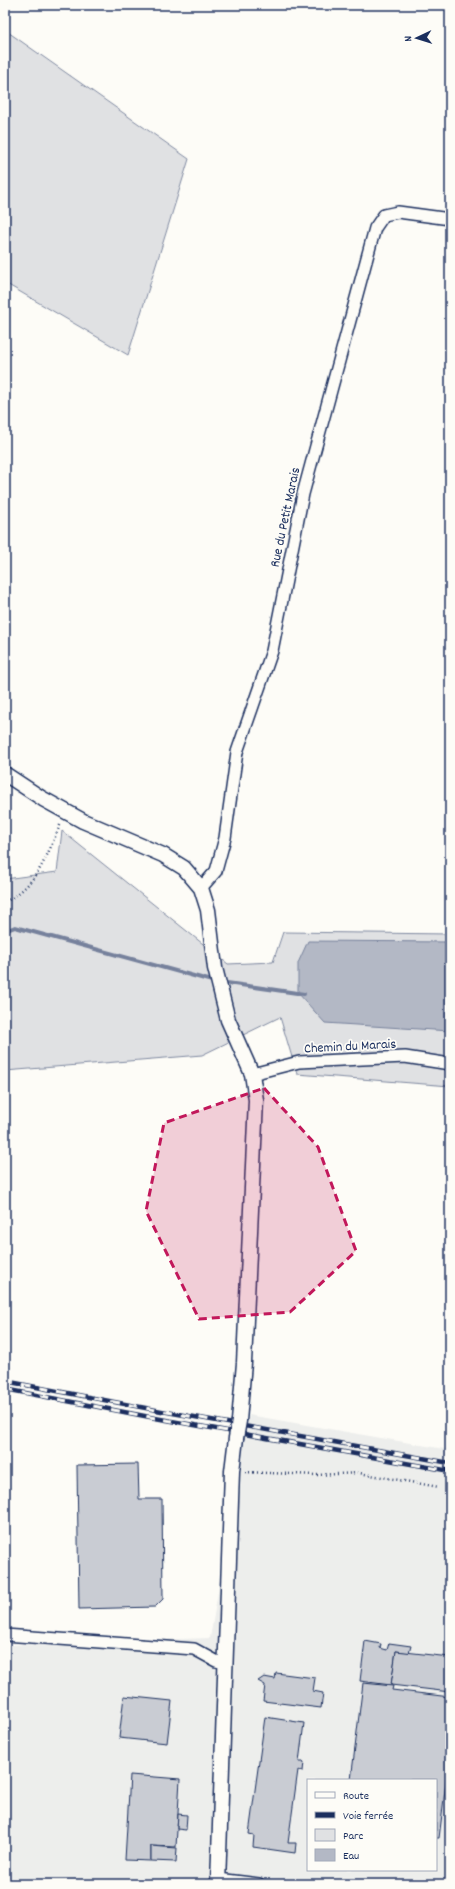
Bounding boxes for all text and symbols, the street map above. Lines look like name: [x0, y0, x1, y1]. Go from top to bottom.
north arrow: [397, 18, 437, 58]
text: N: [401, 35, 417, 42]
street label: Rue du Petit Marais: [266, 466, 306, 569]
street label: Chemin du Marais: [304, 1035, 397, 1059]
legend: [307, 1779, 437, 1871]
text: Route: [343, 1788, 369, 1805]
text: Voie ferrée: [343, 1808, 393, 1825]
text: Parc: [343, 1828, 364, 1845]
text: Eau: [343, 1848, 359, 1865]

